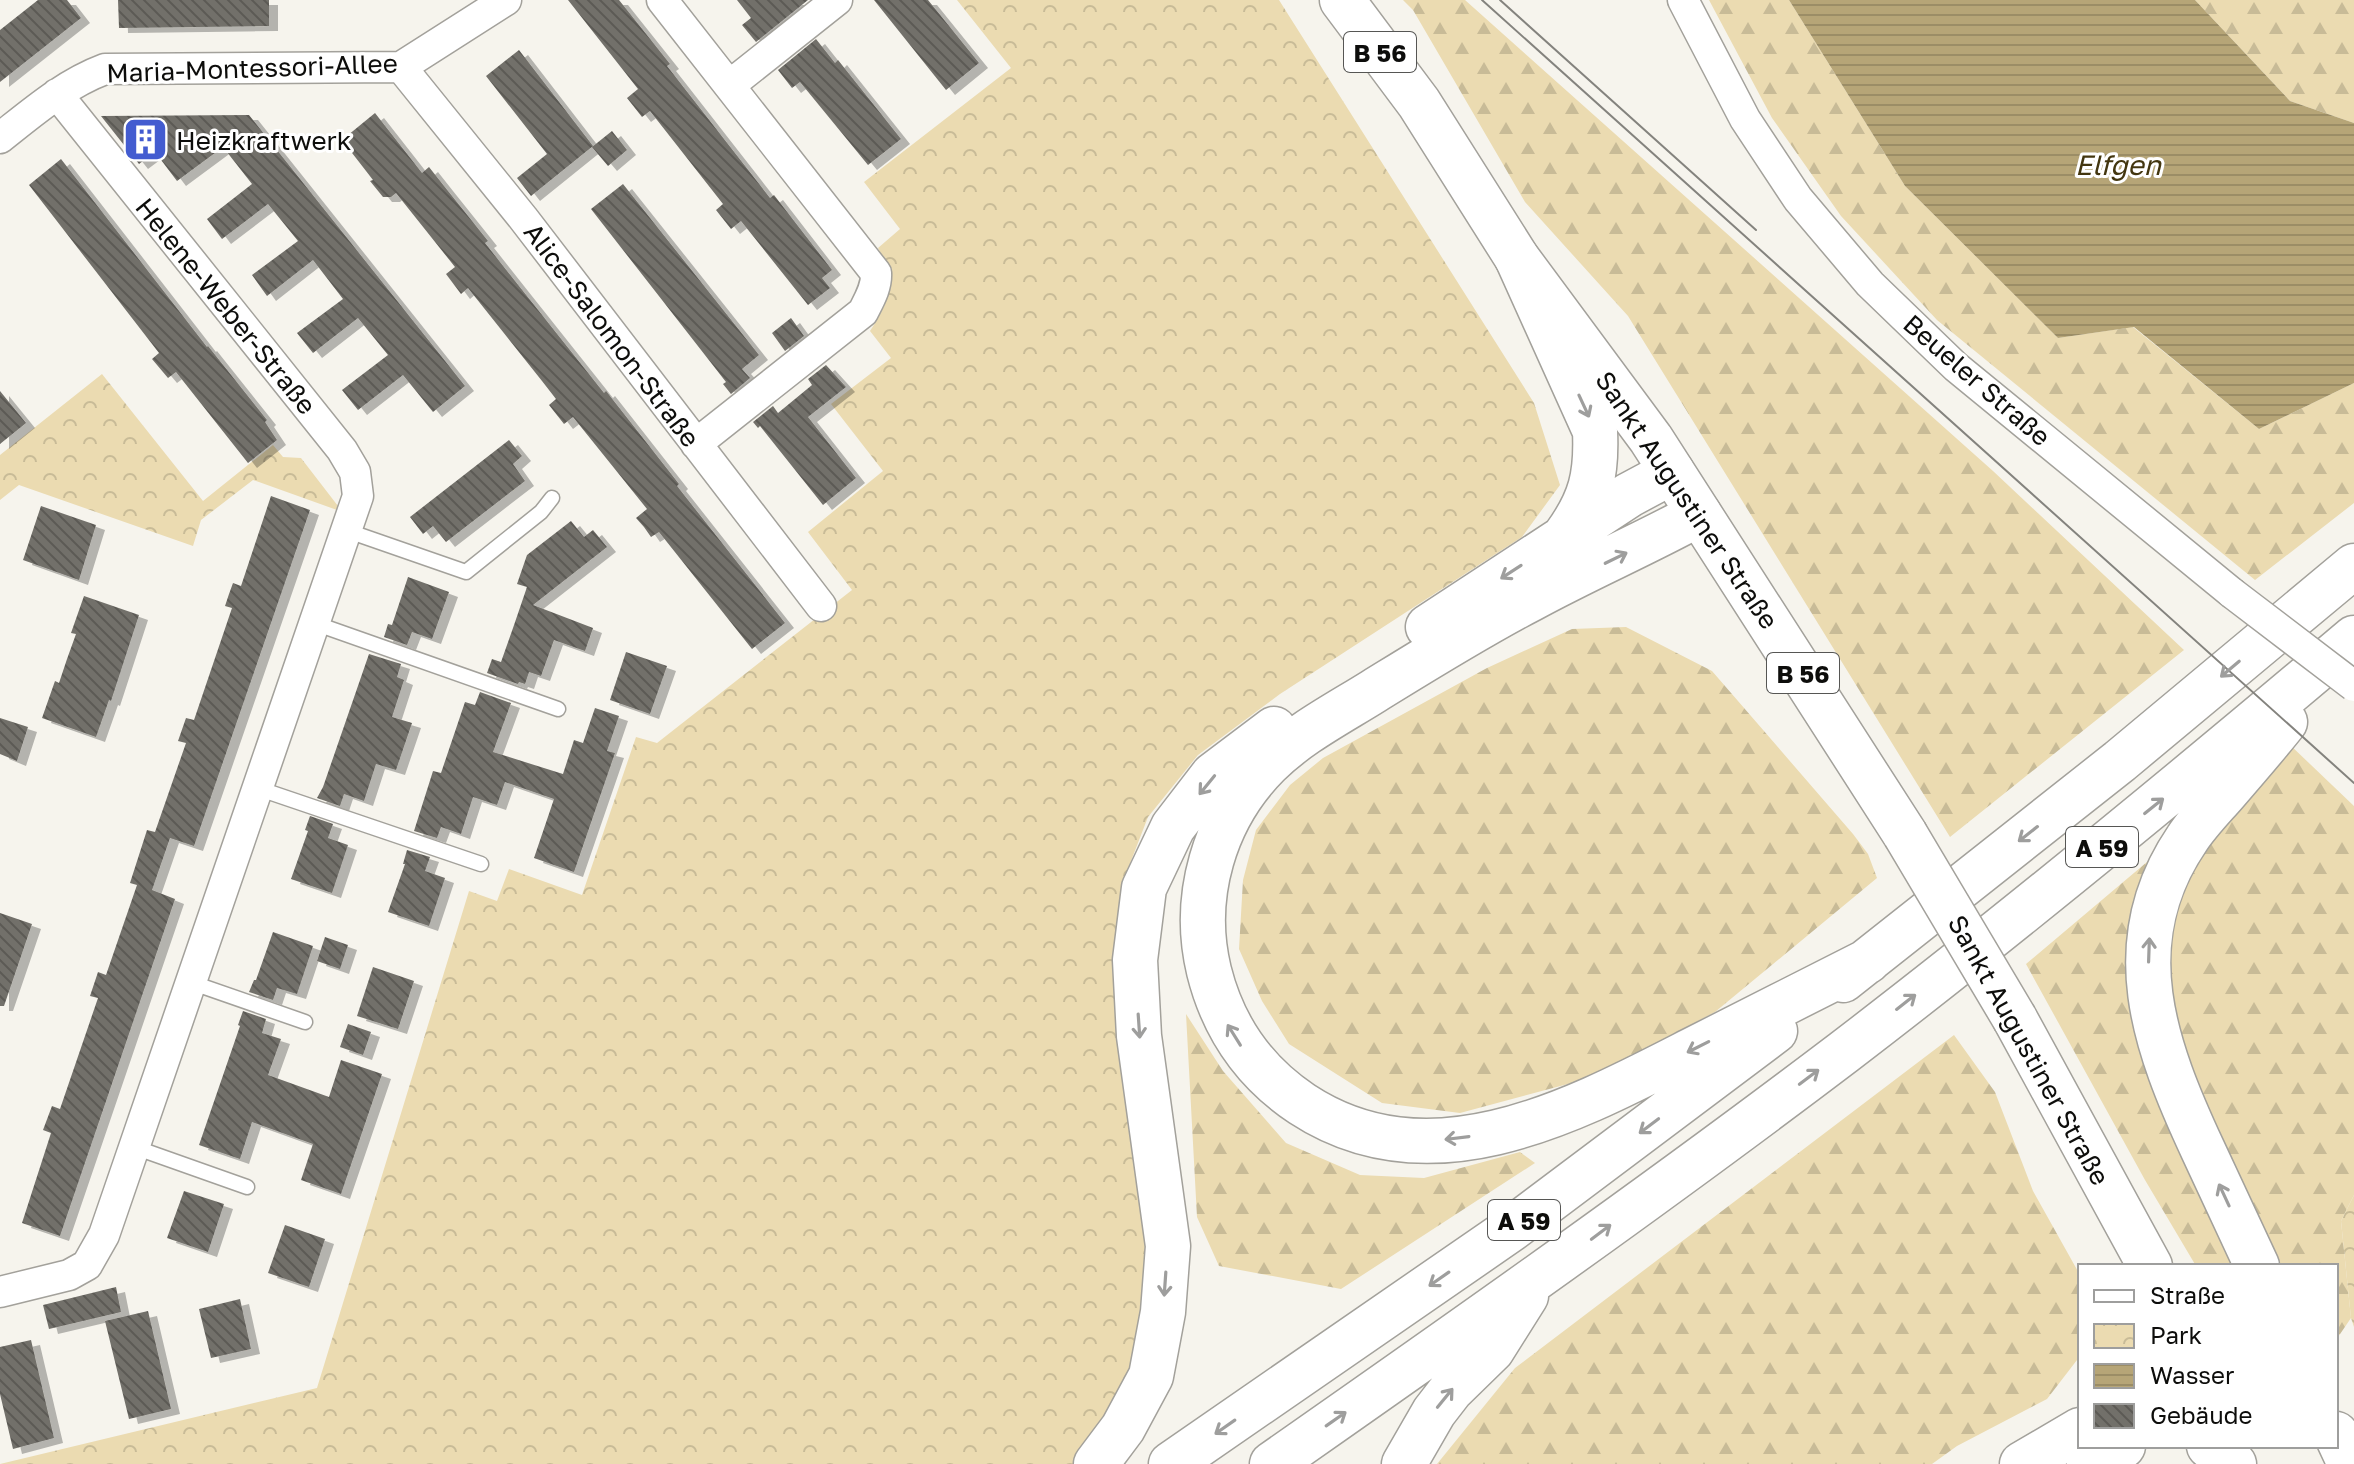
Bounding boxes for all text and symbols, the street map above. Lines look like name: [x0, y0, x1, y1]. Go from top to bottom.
road number: B 56: [1344, 32, 1416, 72]
street label: Maria-Montessori-Allee: [106, 47, 398, 89]
building icon: Heizkraftwerk: [121, 116, 169, 164]
place label: Heizkraftwerk: [176, 125, 352, 156]
water label: Elfgen: [2075, 148, 2163, 181]
street label: Helene-Weber-Straße: [129, 192, 323, 420]
street label: Alice-Salomon-Straße: [518, 217, 706, 453]
street label: Beueler Straße: [1897, 308, 2057, 452]
street label: Sankt Augustiner Straße: [1589, 365, 1785, 635]
one-way arrow: [1577, 394, 1592, 418]
one-way arrow: [1604, 550, 1628, 565]
one-way arrow: [1500, 564, 1523, 580]
road number: B 56: [1767, 653, 1839, 693]
one-way arrow: [2219, 660, 2240, 678]
one-way arrow: [1198, 774, 1216, 795]
one-way arrow: [2143, 797, 2164, 815]
one-way arrow: [2018, 825, 2039, 842]
road number: A 59: [2066, 827, 2138, 867]
street label: Sankt Augustiner Straße: [1942, 910, 2116, 1190]
one-way arrow: [2141, 937, 2156, 964]
one-way arrow: [1895, 994, 1916, 1011]
one-way arrow: [1132, 1012, 1147, 1039]
one-way arrow: [1226, 1024, 1242, 1047]
one-way arrow: [1687, 1040, 1711, 1055]
one-way arrow: [1798, 1069, 1820, 1086]
one-way arrow: [1639, 1118, 1660, 1135]
one-way arrow: [1444, 1131, 1471, 1146]
one-way arrow: [2216, 1184, 2231, 1208]
road number: A 59: [1488, 1200, 1560, 1240]
one-way arrow: [1589, 1224, 1611, 1240]
legend: [2078, 1264, 2338, 1448]
one-way arrow: [1157, 1270, 1172, 1297]
one-way arrow: [1428, 1271, 1450, 1287]
text: Straße: [2150, 1280, 2225, 1309]
text: Park: [2150, 1320, 2202, 1349]
text: Wasser: [2150, 1360, 2234, 1389]
one-way arrow: [1436, 1388, 1453, 1409]
text: Gebäude: [2150, 1400, 2252, 1429]
one-way arrow: [1325, 1411, 1347, 1427]
one-way arrow: [1214, 1419, 1236, 1435]

